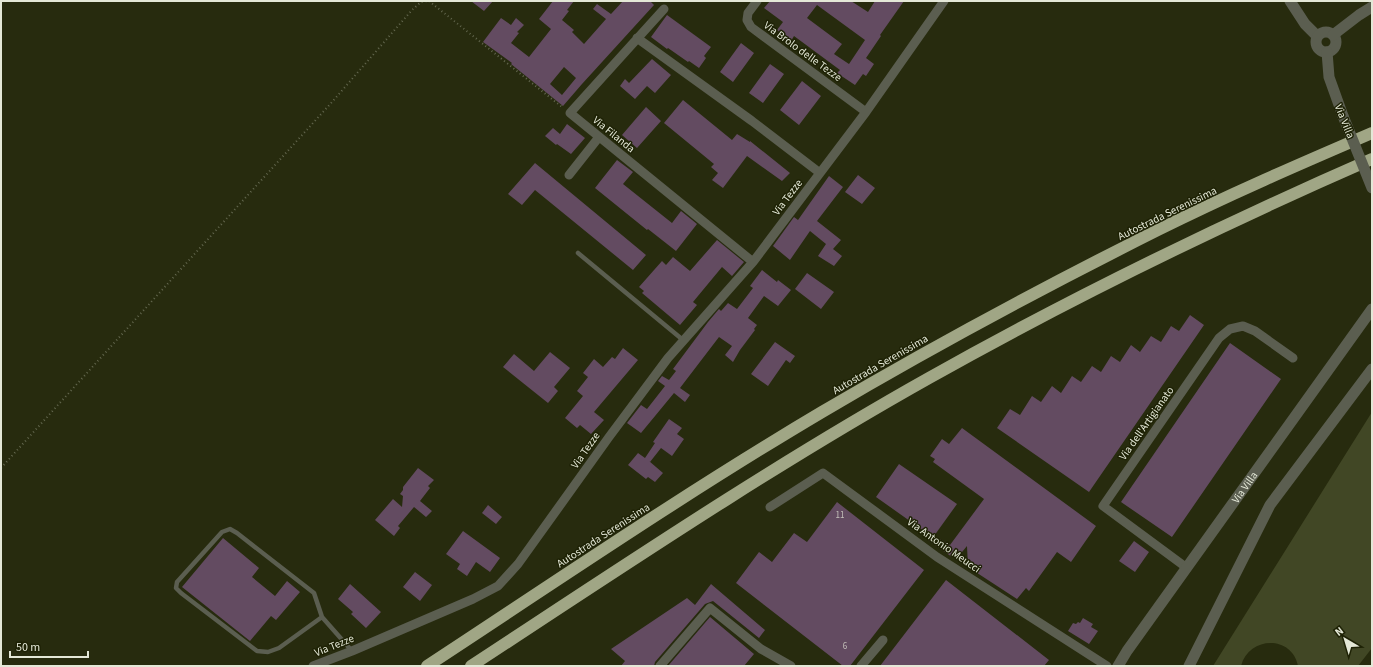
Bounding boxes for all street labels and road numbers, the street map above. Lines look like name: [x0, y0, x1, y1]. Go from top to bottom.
street label: Via Brolo delle Tezze: [761, 18, 845, 85]
street label: Via Villa: [1331, 102, 1358, 141]
street label: Via Filanda: [589, 113, 638, 156]
street label: Via Tezze: [769, 176, 806, 218]
street label: Autostrada Serenissima: [1115, 183, 1219, 244]
street label: Autostrada Serenissima: [830, 331, 931, 398]
street label: Via dell'Artigianato: [1115, 384, 1177, 463]
street label: Via Tezze: [567, 429, 604, 472]
street label: Via Villa: [1228, 469, 1261, 506]
street label: Autostrada Serenissima: [554, 500, 653, 571]
street label: Via Antonio Meucci: [904, 514, 983, 576]
street label: Via Tezze: [312, 631, 357, 660]

